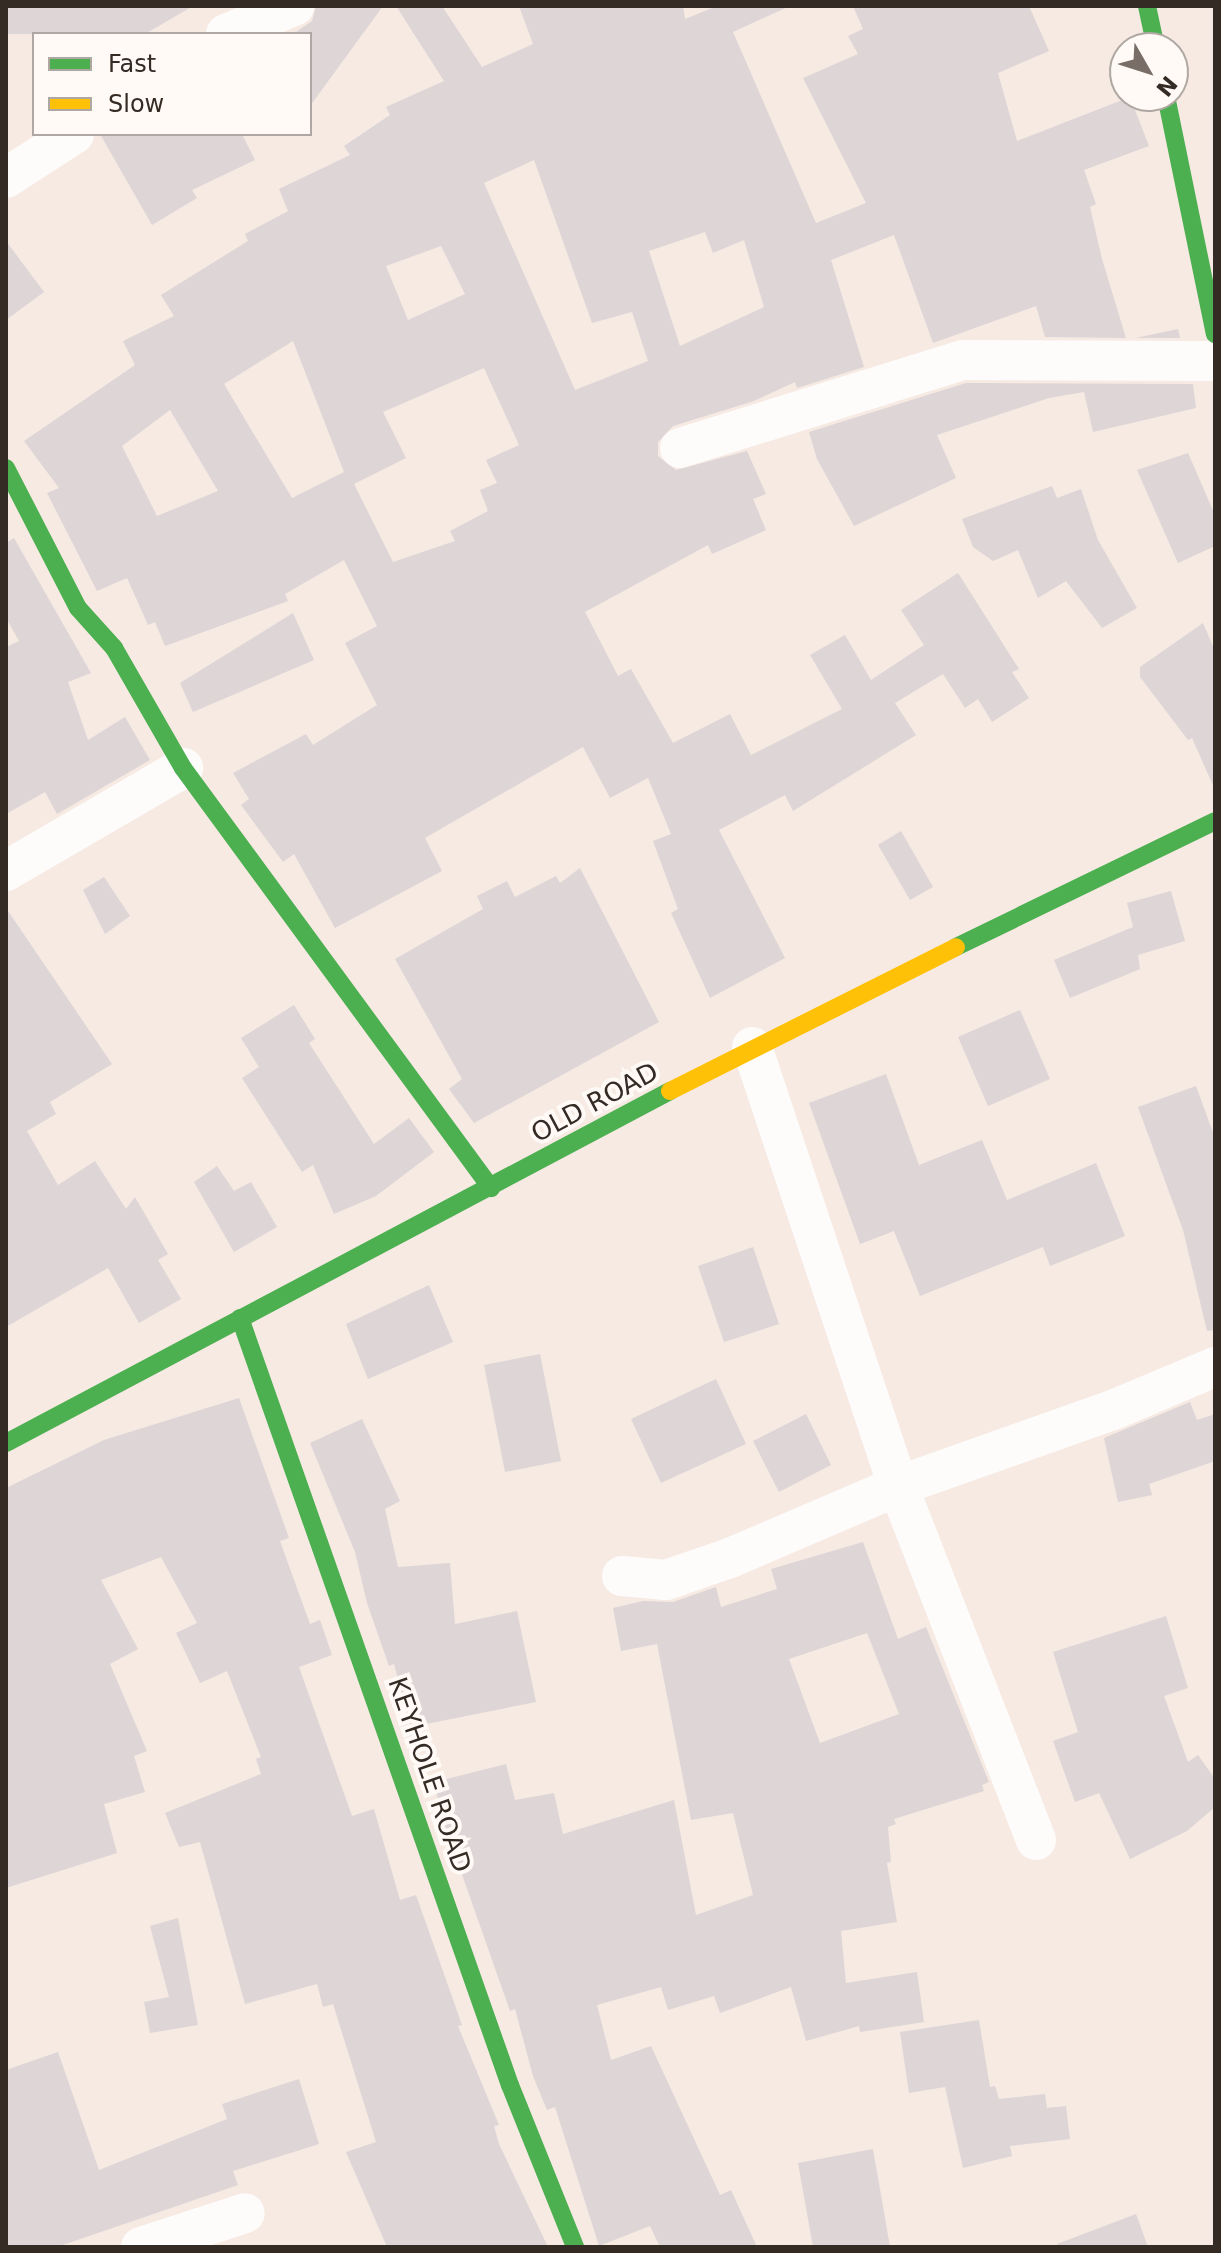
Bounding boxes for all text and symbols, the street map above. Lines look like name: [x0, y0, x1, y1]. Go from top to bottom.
legend: [32, 32, 312, 136]
north arrow: [1109, 32, 1189, 112]
text: Fast: [108, 50, 156, 78]
text: N: [1151, 71, 1182, 101]
text: Slow: [108, 90, 164, 118]
street label: OLD ROAD: [526, 1057, 664, 1149]
street label: KEYHOLE ROAD: [381, 1673, 477, 1877]

